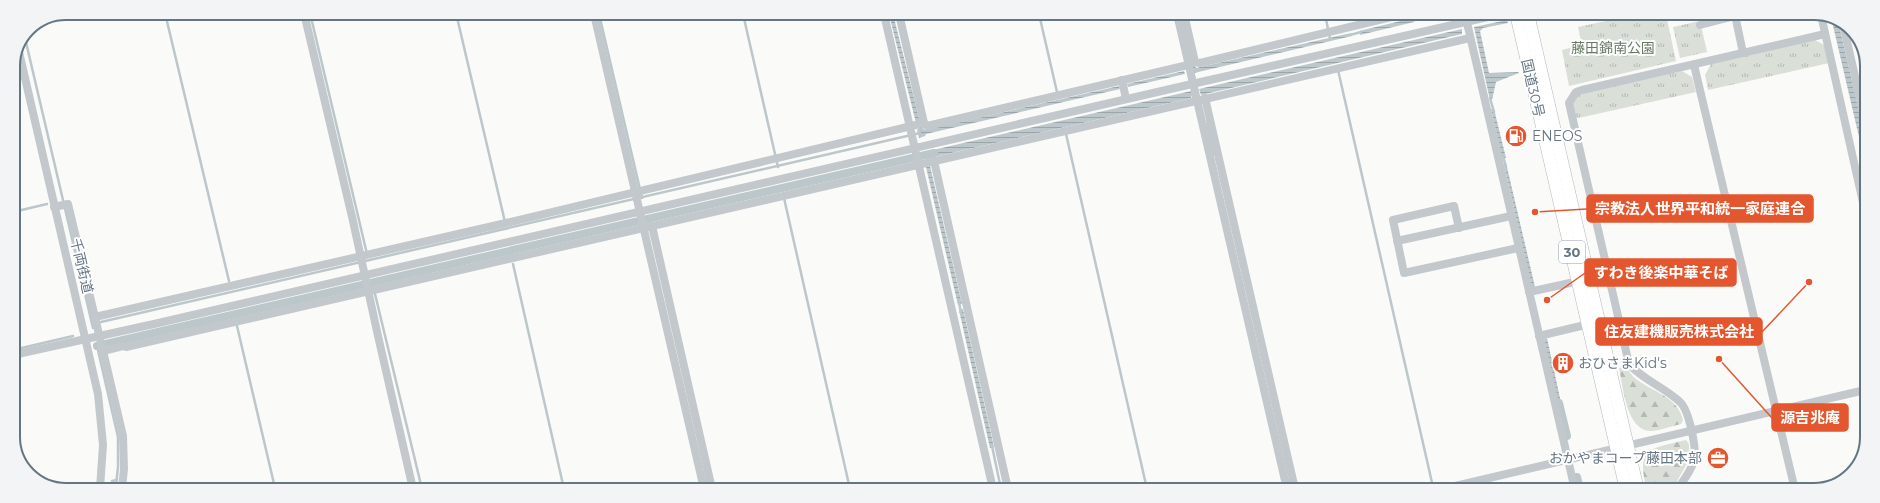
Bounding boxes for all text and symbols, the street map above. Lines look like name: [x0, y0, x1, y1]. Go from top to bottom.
park label: 藤田錦南公園: [1571, 39, 1655, 57]
street label: 国道30号: [1518, 57, 1548, 119]
fuel station icon: ENEOS: [1503, 123, 1529, 149]
place label: ENEOS: [1532, 127, 1582, 145]
callout: 宗教法人世界平和統一家庭連合: [1587, 195, 1813, 222]
text: 宗教法人世界平和統一家庭連合: [1595, 199, 1806, 218]
street label: 千両街道: [67, 237, 97, 295]
road number: 30: [1559, 241, 1585, 263]
callout: すわき後楽中華そば: [1585, 259, 1736, 286]
text: すわき後楽中華そば: [1593, 263, 1729, 282]
callout: 住友建機販売株式会社: [1596, 318, 1762, 345]
text: 住友建機販売株式会社: [1604, 322, 1754, 341]
building icon: おひさまKid's: [1550, 350, 1576, 376]
place label: おひさまKid's: [1578, 354, 1667, 372]
callout: 源吉兆庵: [1772, 404, 1848, 431]
text: 源吉兆庵: [1780, 408, 1840, 427]
office icon: おかやまコープ藤田本部: [1705, 445, 1731, 471]
place label: おかやまコープ藤田本部: [1549, 449, 1702, 467]

